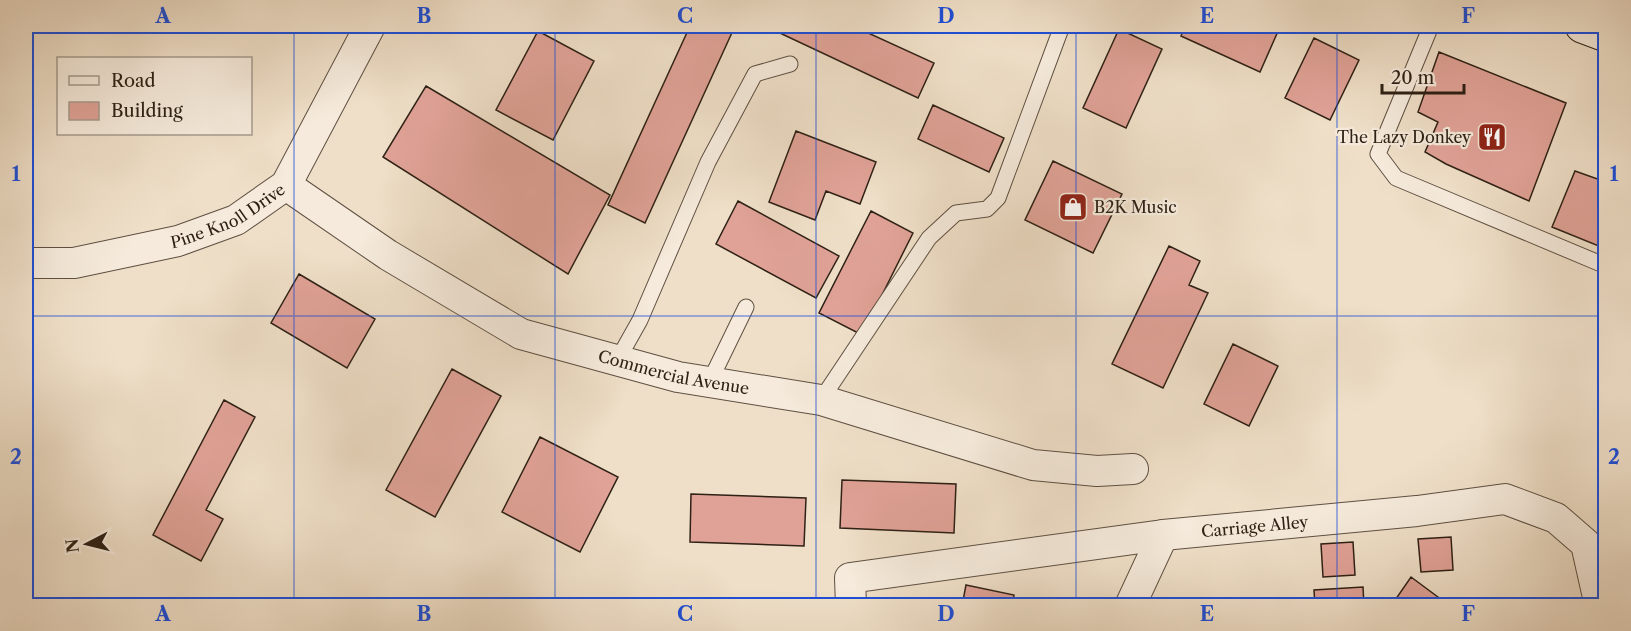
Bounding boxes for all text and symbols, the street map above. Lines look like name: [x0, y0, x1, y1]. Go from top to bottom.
text: A: [154, 4, 171, 28]
text: B: [417, 4, 432, 28]
text: C: [677, 4, 693, 28]
text: D: [937, 4, 955, 28]
text: E: [1200, 4, 1214, 28]
text: F: [1461, 4, 1475, 28]
legend: [57, 57, 252, 135]
scale bar: [1382, 57, 1464, 95]
text: 20 m: [1391, 67, 1435, 89]
text: Road: [111, 70, 156, 92]
text: Building: [111, 100, 183, 122]
restaurant icon: The Lazy Donkey: [1476, 121, 1508, 153]
place label: The Lazy Donkey: [1337, 127, 1472, 147]
text: 1: [12, 162, 21, 186]
text: 1: [1610, 162, 1619, 186]
street label: Pine Knoll Drive: [169, 179, 289, 252]
shop icon: B2K Music: [1057, 191, 1089, 223]
place label: B2K Music: [1094, 197, 1177, 217]
street label: Commercial Avenue: [596, 346, 751, 398]
text: 2: [10, 445, 22, 469]
text: 2: [1608, 445, 1620, 469]
street label: Carriage Alley: [1200, 511, 1310, 541]
north arrow: [57, 514, 117, 574]
text: N: [61, 538, 83, 554]
text: A: [154, 602, 171, 626]
text: B: [417, 602, 432, 626]
text: C: [677, 602, 693, 626]
text: D: [937, 602, 955, 626]
text: E: [1200, 602, 1214, 626]
text: F: [1461, 602, 1475, 626]

